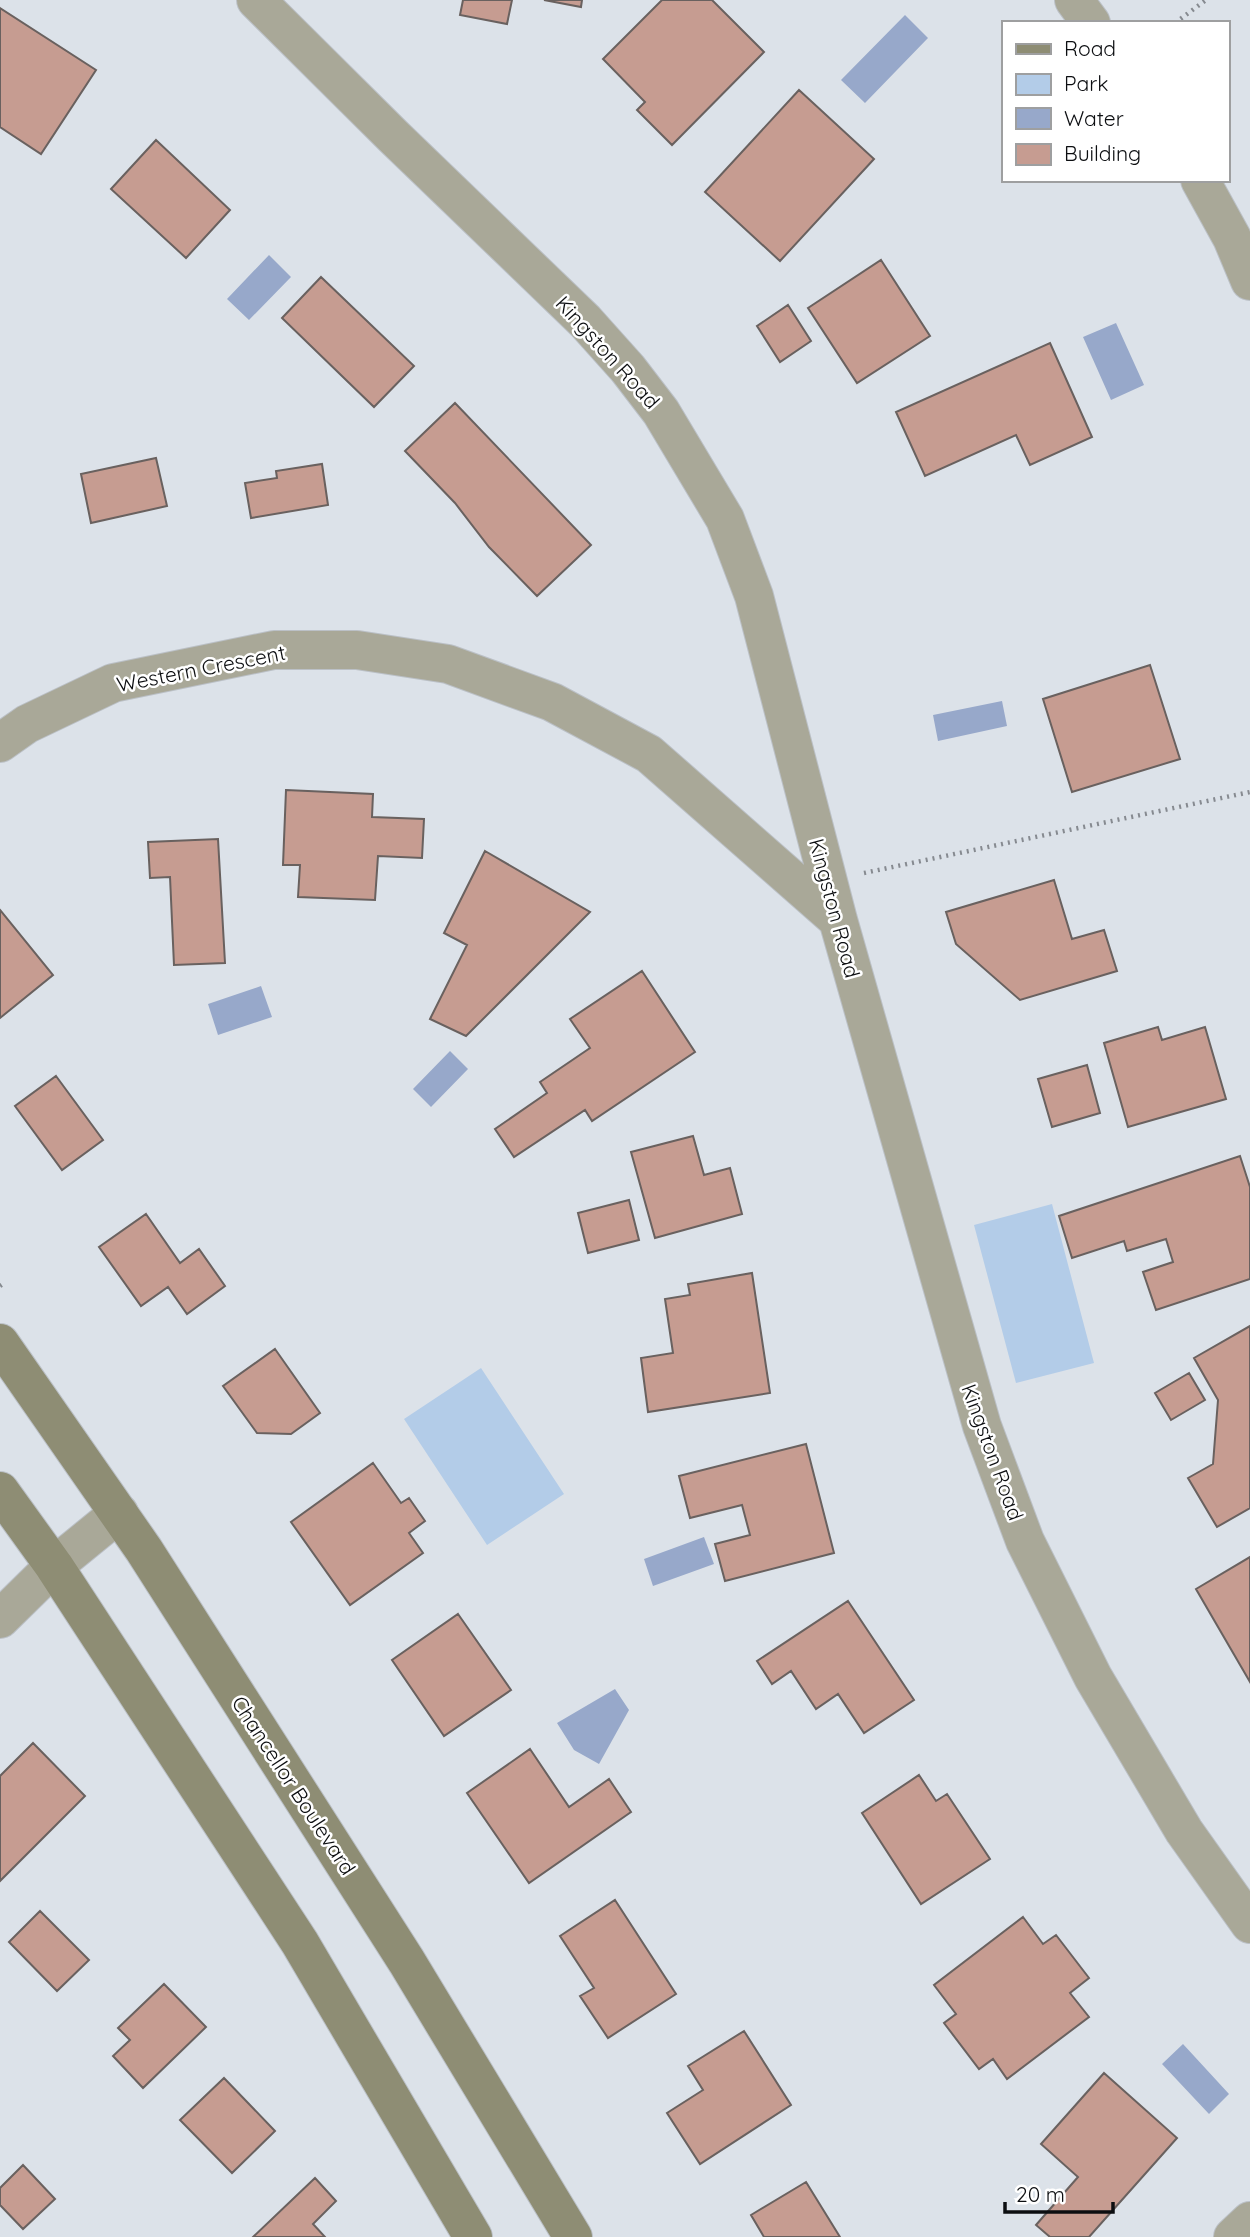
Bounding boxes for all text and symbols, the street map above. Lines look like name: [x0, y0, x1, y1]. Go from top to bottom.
legend: [1002, 21, 1229, 182]
text: Road: [1064, 35, 1116, 61]
text: Park: [1064, 70, 1108, 96]
text: Water: [1064, 105, 1124, 131]
text: Building: [1064, 140, 1141, 166]
street label: Kingston Road: [550, 290, 666, 414]
street label: Western Crescent: [114, 639, 288, 697]
street label: Kingston Road: [804, 835, 866, 981]
street label: Kingston Road: [956, 1380, 1030, 1524]
street label: Chancellor Boulevard: [226, 1691, 362, 1879]
scale bar: [1005, 2170, 1114, 2214]
text: 20 m: [1016, 2181, 1065, 2207]

